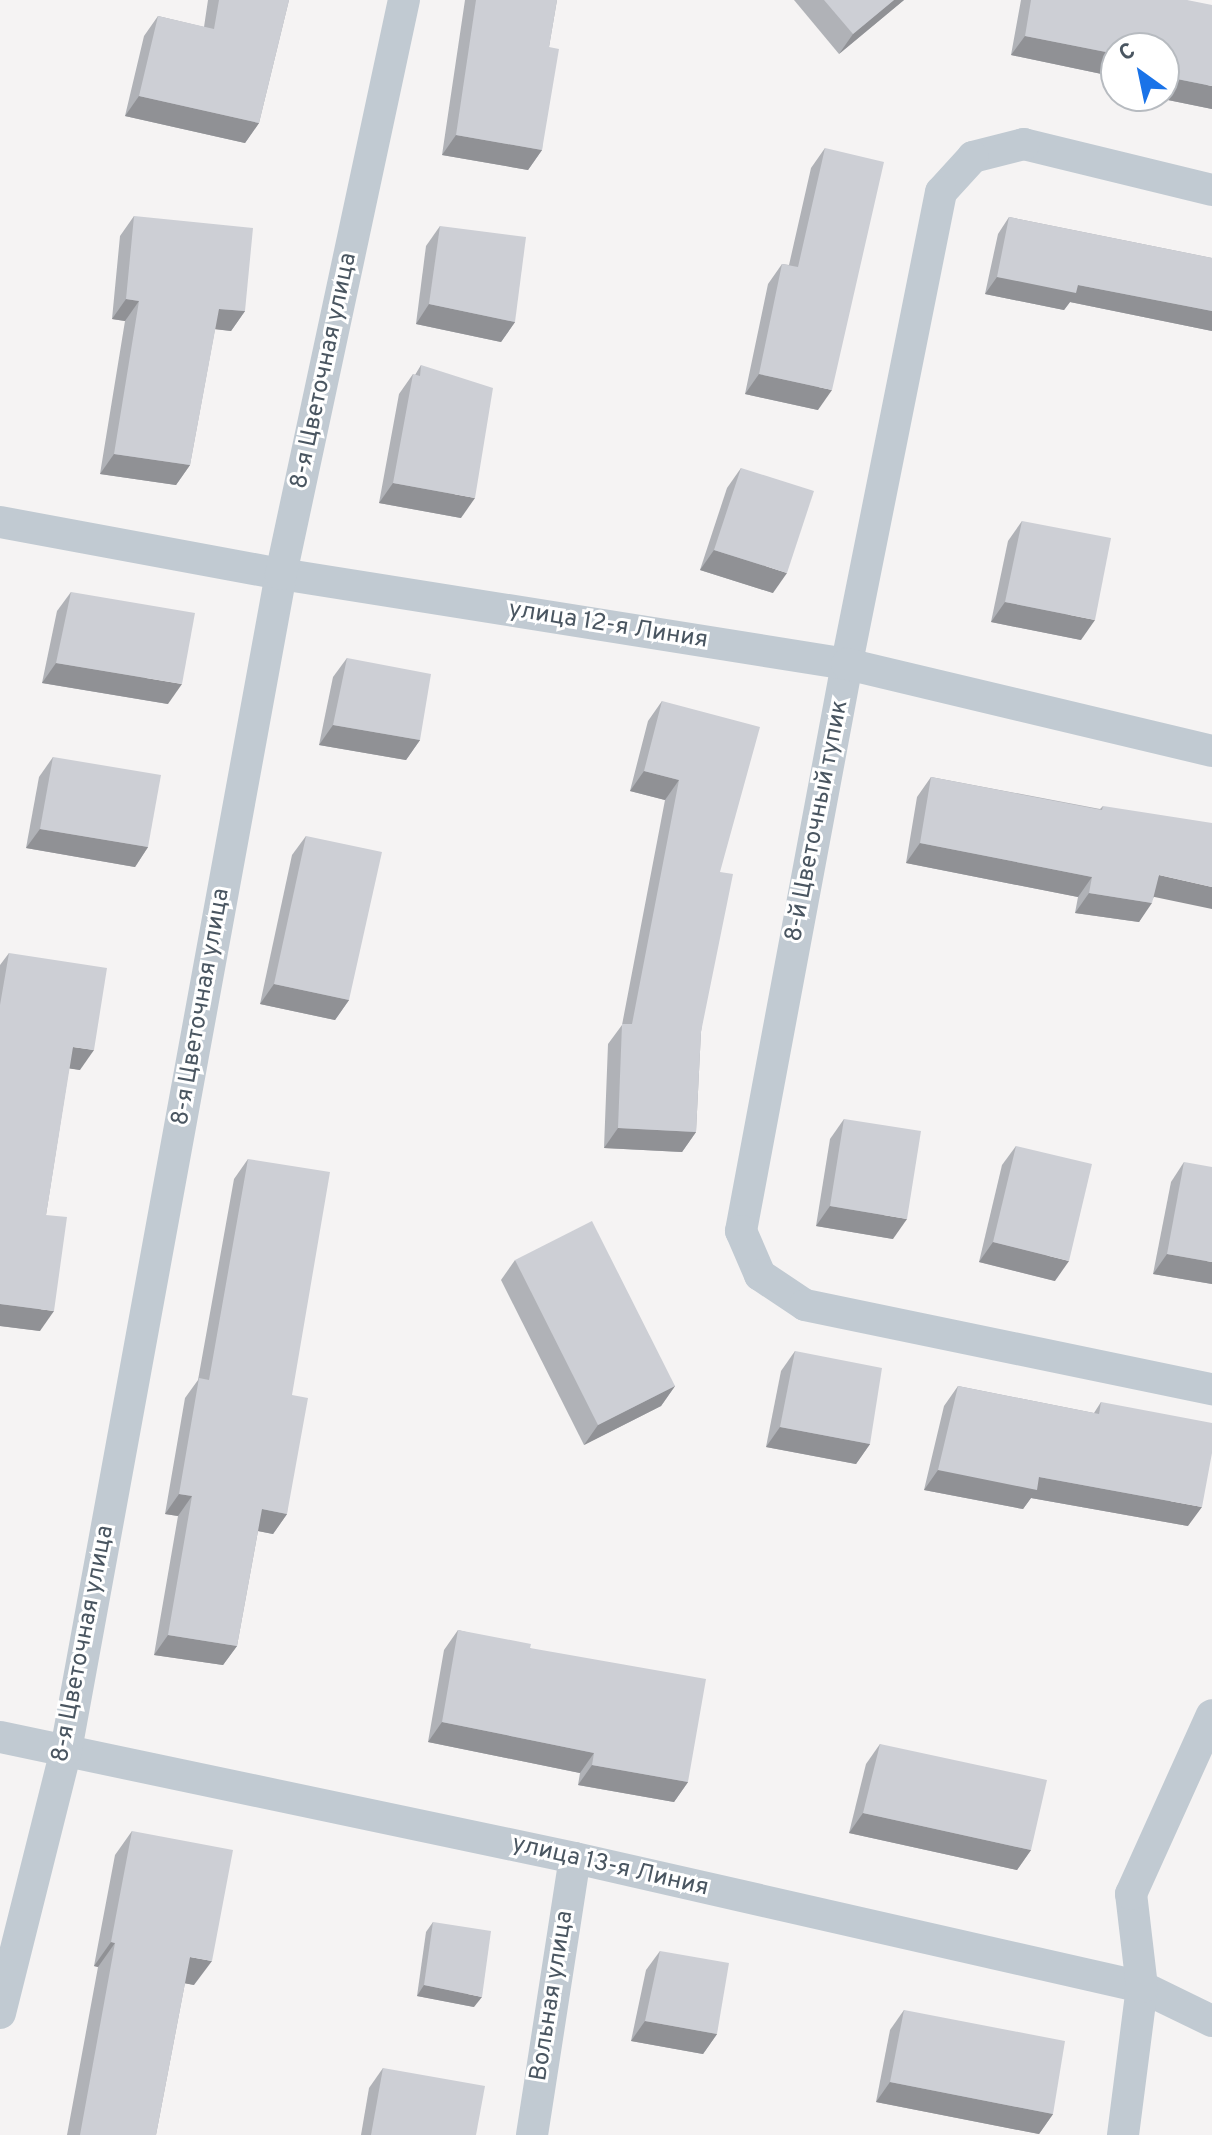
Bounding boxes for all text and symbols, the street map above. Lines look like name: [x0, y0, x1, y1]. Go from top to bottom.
north arrow: [1100, 32, 1180, 112]
text: С: [1114, 38, 1141, 68]
street label: 8-я Цветочная улица: [286, 250, 364, 492]
street label: улица 12-я Линия: [506, 596, 710, 656]
street label: 8-й Цветочный тупик: [780, 698, 856, 944]
street label: 8-я Цветочная улица: [167, 886, 237, 1128]
street label: 8-я Цветочная улица: [47, 1523, 121, 1765]
street label: улица 13-я Линия: [509, 1830, 711, 1904]
street label: Вольная улица: [525, 1909, 581, 2083]

